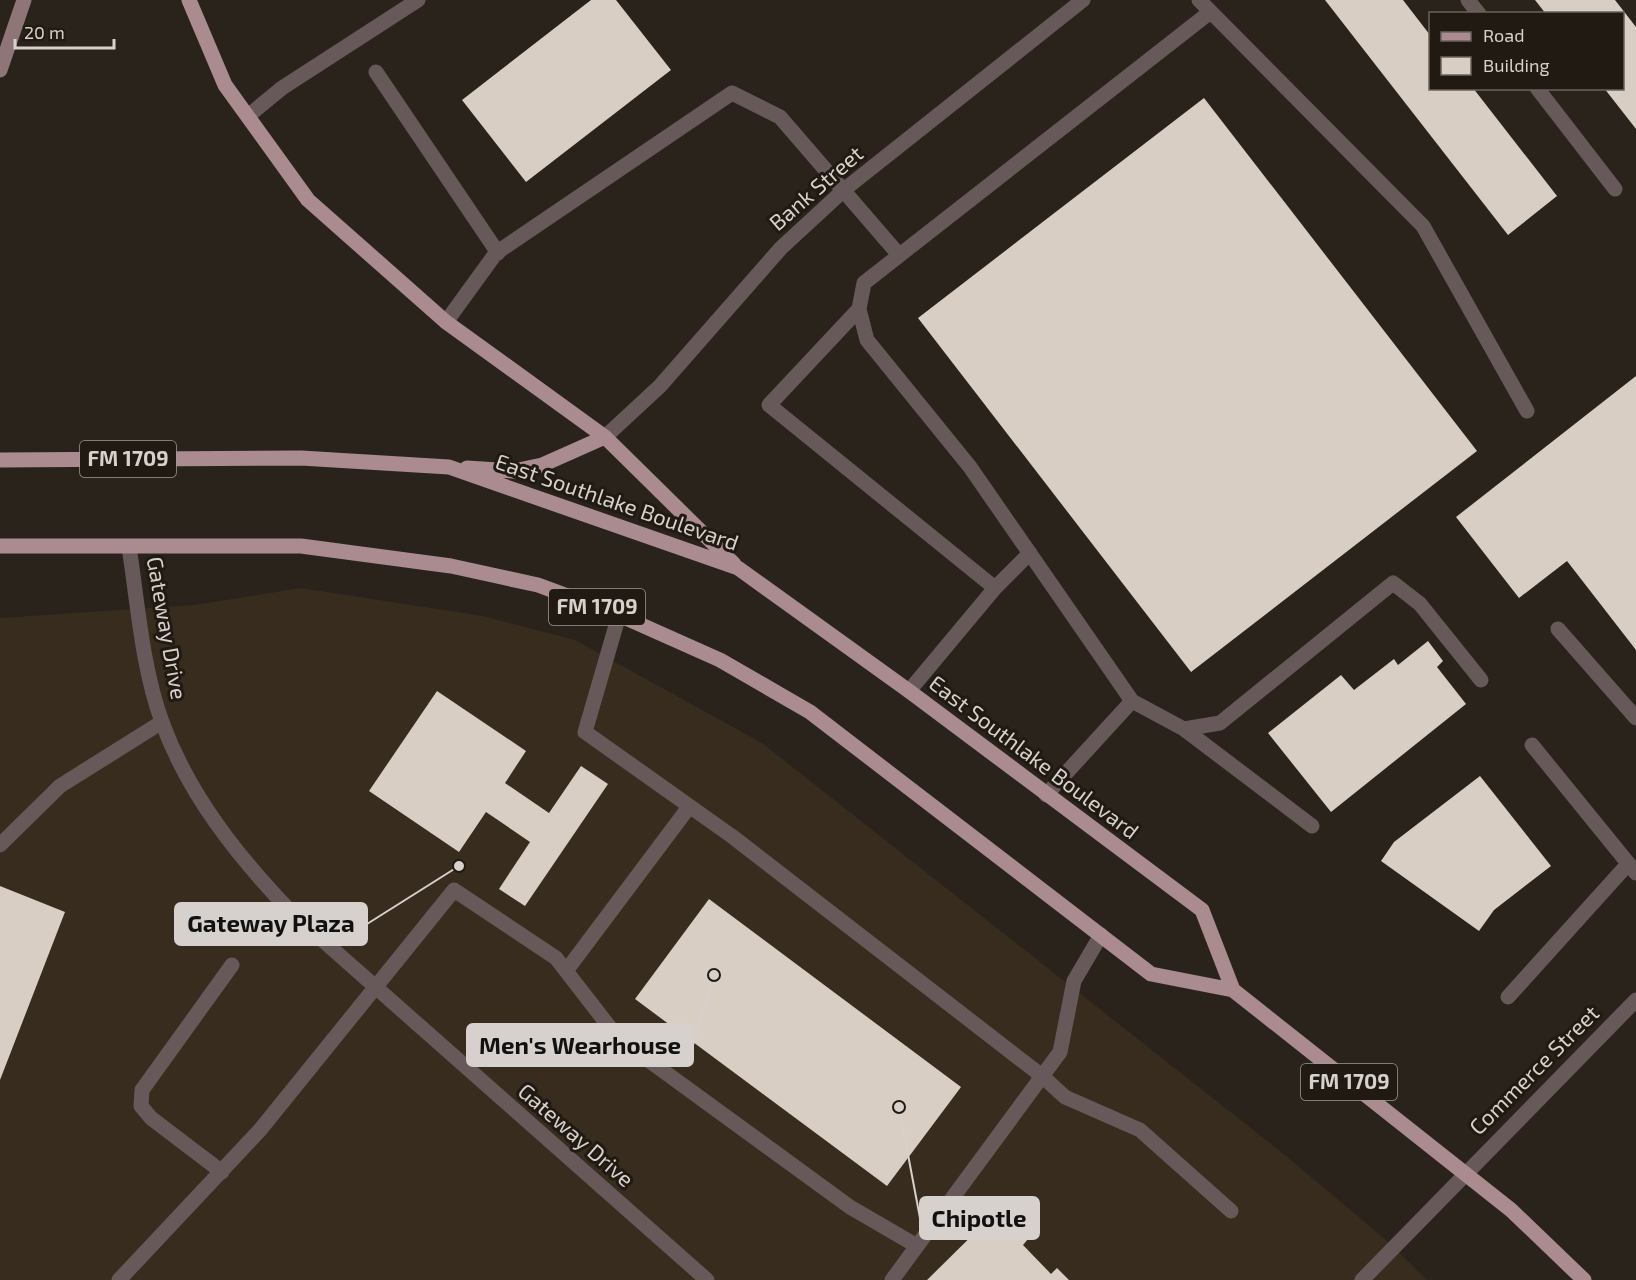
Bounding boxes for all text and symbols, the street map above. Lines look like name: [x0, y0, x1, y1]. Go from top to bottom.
scale bar: [15, 12, 114, 50]
legend: [1429, 12, 1624, 90]
text: 20 m: [24, 21, 65, 43]
text: Road: [1483, 24, 1524, 46]
text: Building: [1483, 54, 1550, 76]
street label: Bank Street: [763, 140, 867, 235]
road number: FM 1709: [80, 441, 176, 477]
street label: East Southlake Boulevard: [492, 447, 742, 555]
street label: Gateway Drive: [143, 554, 193, 701]
road number: FM 1709: [549, 589, 645, 625]
street label: East Southlake Boulevard: [925, 669, 1144, 843]
callout: Gateway Plaza: [175, 903, 367, 945]
text: Gateway Plaza: [187, 908, 355, 937]
street label: Commerce Street: [1463, 999, 1603, 1139]
callout: Men's Wearhouse: [467, 1024, 693, 1066]
text: Men's Wearhouse: [479, 1030, 681, 1059]
road number: FM 1709: [1301, 1064, 1397, 1100]
street label: Gateway Drive: [514, 1077, 640, 1191]
callout: Chipotle: [920, 1197, 1039, 1239]
text: Chipotle: [932, 1203, 1026, 1232]

